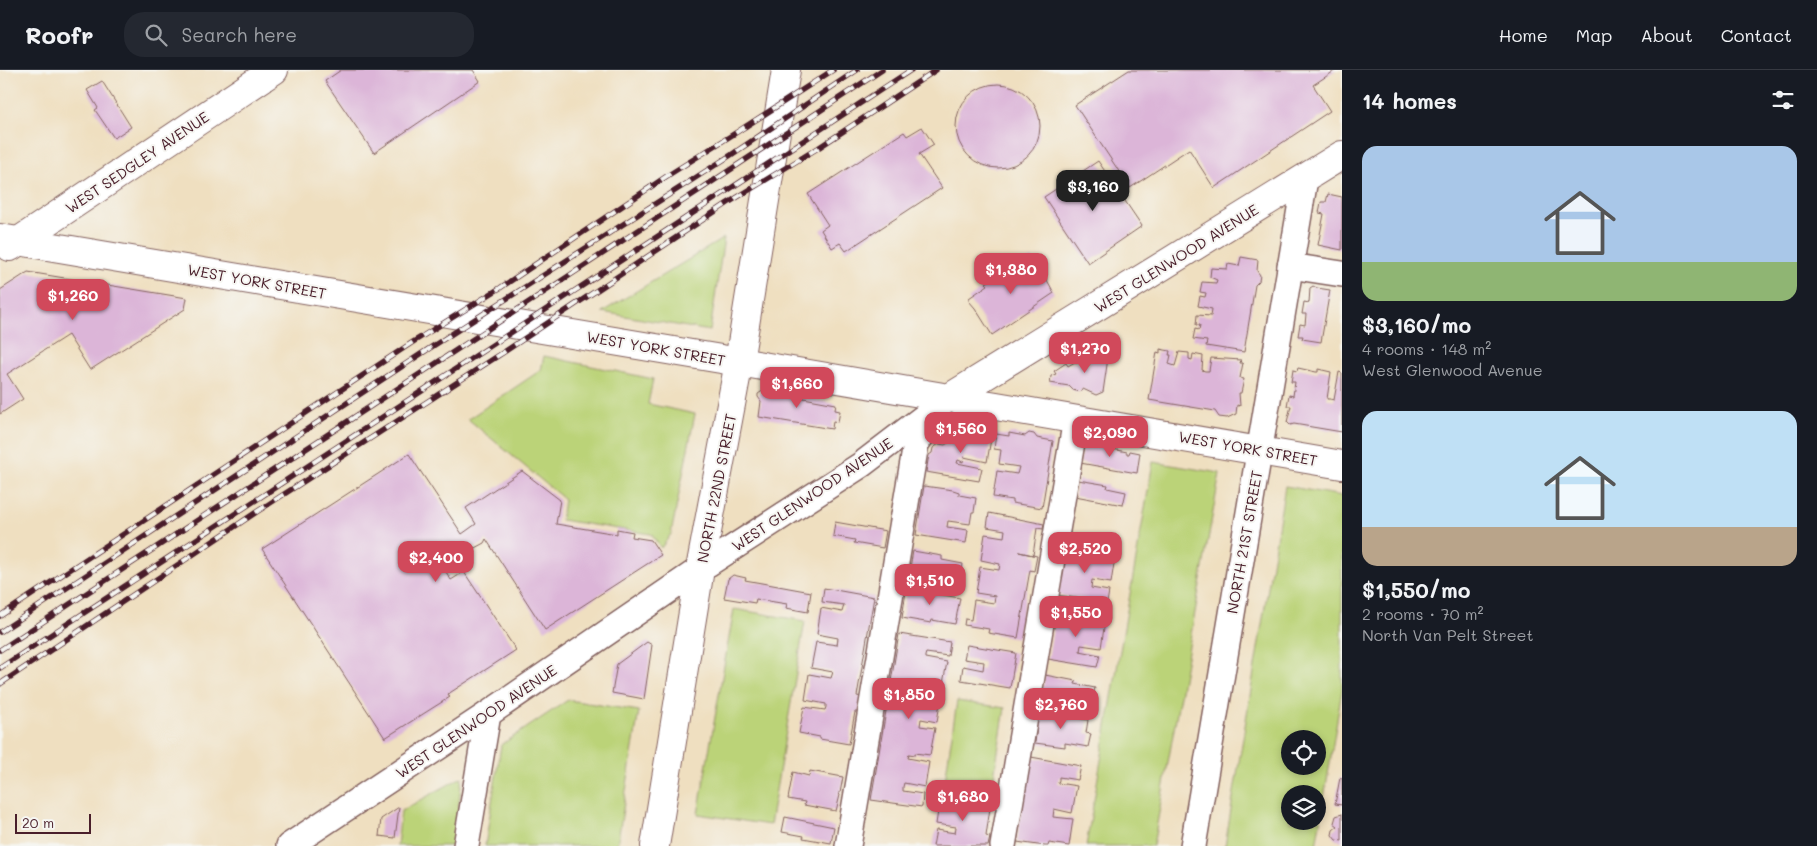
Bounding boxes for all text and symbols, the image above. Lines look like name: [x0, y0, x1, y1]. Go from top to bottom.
search box: [124, 12, 474, 57]
text: Roofr: [25, 19, 94, 50]
icon: search: [142, 21, 170, 49]
text: Search here: [182, 22, 297, 47]
text: Home: [1499, 23, 1548, 47]
text: Map: [1576, 23, 1612, 47]
text: About: [1640, 23, 1693, 47]
text: Contact: [1721, 23, 1792, 47]
icon: filters: [1769, 86, 1797, 114]
text: 14 homes: [1362, 87, 1457, 114]
street label: WEST SEDGLEY AVENUE: [61, 106, 213, 218]
pin: $3,160: [1052, 170, 1134, 212]
text: $3,160: [1067, 175, 1119, 196]
icon: home: [1535, 178, 1625, 268]
street label: WEST GLENWOOD AVENUE: [1090, 199, 1262, 317]
pin: $1,380: [970, 252, 1052, 295]
text: $1,380: [985, 258, 1037, 279]
street label: WEST YORK STREET: [186, 259, 328, 303]
pin: $1,260: [32, 278, 114, 321]
text: $1,260: [48, 284, 98, 305]
text: $3,160/mo: [1362, 311, 1471, 338]
street label: WEST YORK STREET: [585, 326, 727, 370]
pin: $1,270: [1044, 332, 1126, 374]
text: $1,270: [1060, 337, 1110, 358]
text: 4 rooms · 148 m²: [1362, 338, 1491, 359]
text: West Glenwood Avenue: [1362, 359, 1543, 380]
pin: $1,660: [756, 366, 838, 409]
text: $1,660: [771, 372, 823, 393]
street label: NORTH 22ND STREET: [692, 412, 740, 564]
pin: $1,560: [920, 412, 1002, 454]
pin: $2,090: [1069, 416, 1151, 458]
text: $1,560: [935, 417, 987, 438]
text: $2,090: [1083, 421, 1137, 442]
street label: WEST YORK STREET: [1177, 426, 1319, 470]
street label: WEST GLENWOOD AVENUE: [728, 432, 897, 555]
icon: home: [1535, 443, 1625, 533]
street label: NORTH 21ST STREET: [1222, 469, 1266, 615]
pin: $2,520: [1044, 532, 1126, 574]
text: $2,520: [1059, 537, 1111, 558]
pin: $2,400: [395, 540, 477, 583]
text: $2,400: [409, 546, 463, 567]
pin: $1,510: [889, 564, 971, 606]
text: $1,510: [906, 569, 954, 590]
text: $1,550/mo: [1362, 576, 1470, 603]
pin: $1,550: [1035, 596, 1117, 638]
text: $1,550: [1051, 601, 1101, 622]
text: 2 rooms · 70 m²: [1362, 603, 1483, 624]
text: North Van Pelt Street: [1362, 624, 1534, 645]
street label: WEST GLENWOOD AVENUE: [392, 659, 561, 782]
pin: $1,850: [868, 678, 950, 720]
text: $1,850: [883, 683, 935, 704]
pin: $2,760: [1020, 688, 1102, 730]
text: $2,760: [1035, 693, 1087, 714]
map controls: [1281, 730, 1326, 830]
button: locate: [1281, 730, 1326, 775]
pin: $1,680: [922, 780, 1004, 822]
text: $1,680: [937, 785, 989, 806]
button: layers: [1281, 785, 1326, 830]
scale bar: [15, 811, 91, 834]
text: 20 m: [22, 813, 54, 832]

